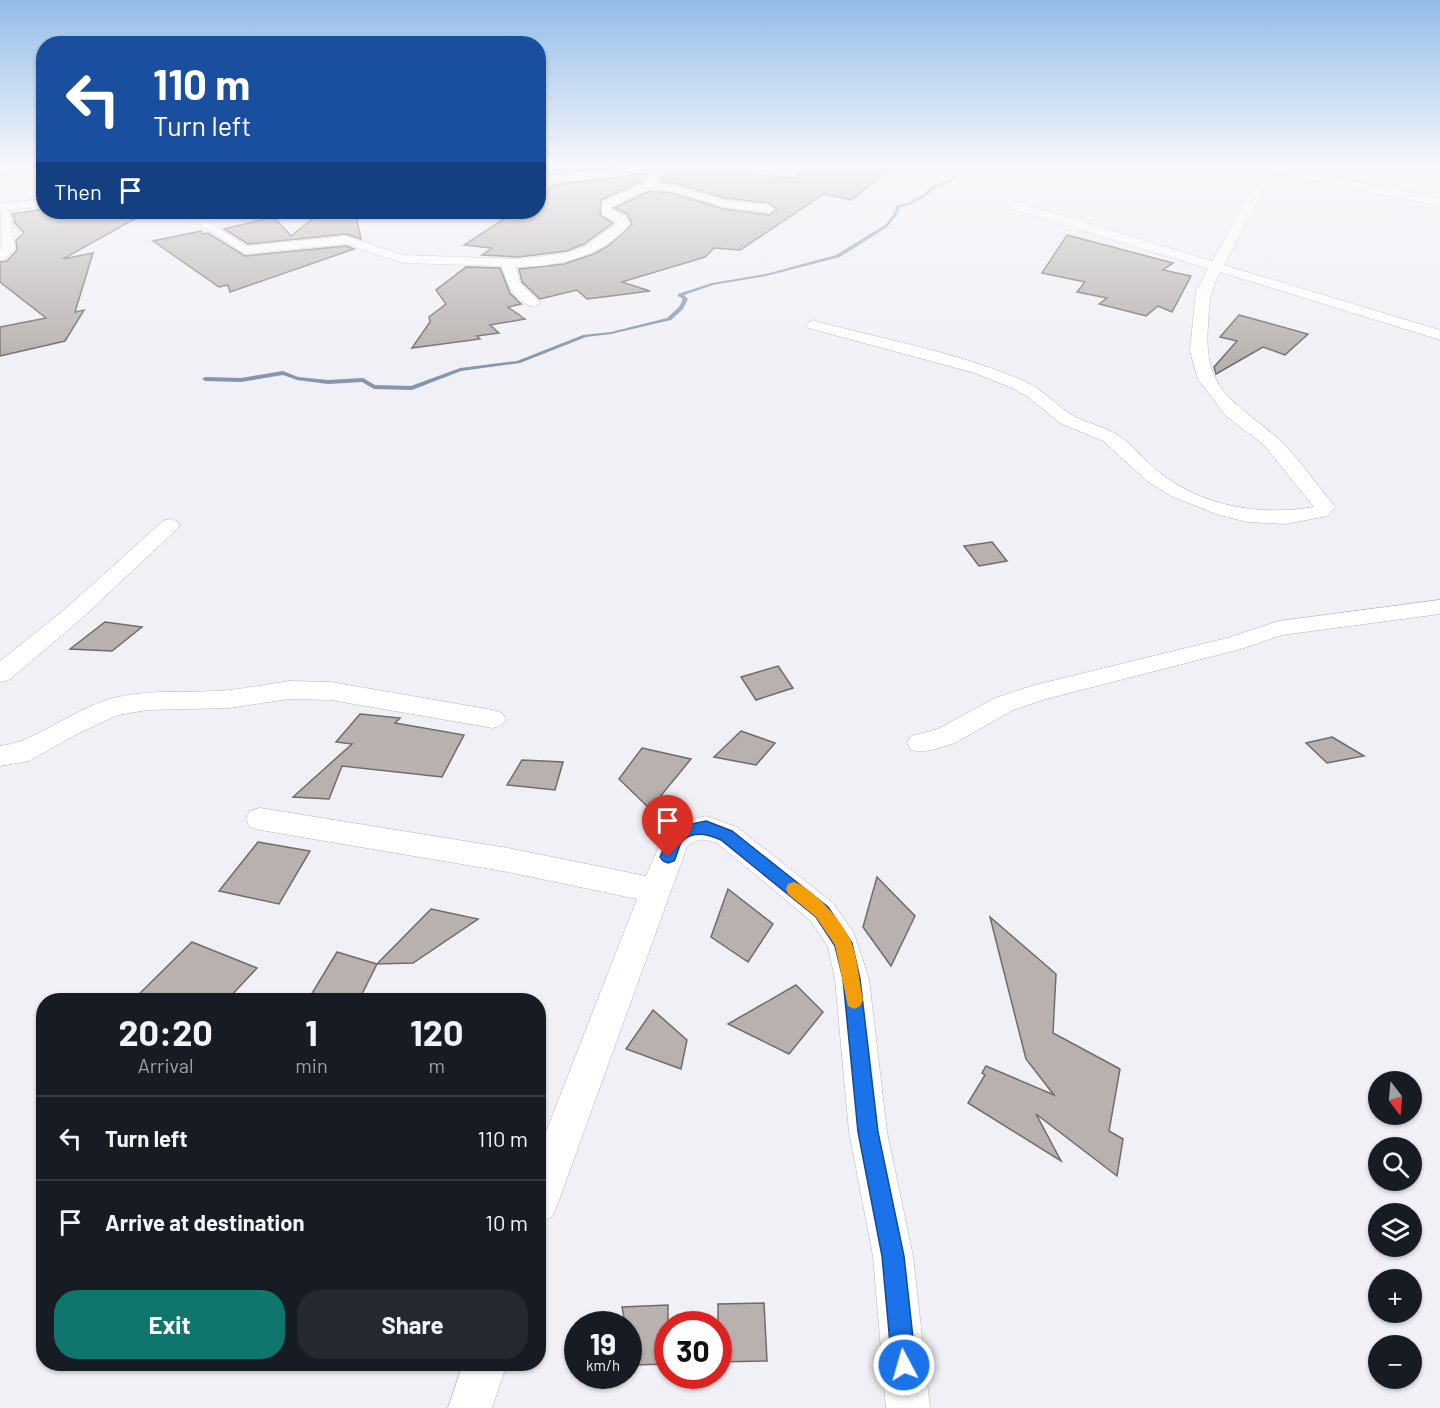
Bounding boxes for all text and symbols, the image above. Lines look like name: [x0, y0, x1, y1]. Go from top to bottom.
text: 110 m: [153, 58, 250, 108]
icon: left: [54, 60, 132, 138]
text: Turn left: [153, 109, 251, 141]
icon: arrive: [114, 174, 147, 207]
text: Then: [54, 178, 102, 204]
pin: [642, 795, 693, 857]
icon: arrive: [651, 804, 684, 837]
text: 20:20: [118, 1010, 213, 1053]
text: 1: [305, 1010, 318, 1053]
text: 120: [410, 1010, 464, 1053]
text: Arrival: [138, 1053, 194, 1077]
text: min: [295, 1053, 328, 1077]
text: m: [429, 1053, 445, 1077]
north arrow: [1368, 1071, 1422, 1125]
map controls: [1368, 1071, 1422, 1389]
icon: left: [54, 1122, 87, 1155]
text: Turn left: [105, 1125, 188, 1151]
text: 110 m: [478, 1125, 528, 1151]
button: search: [1368, 1137, 1422, 1191]
button: layers: [1368, 1203, 1422, 1257]
icon: arrive: [54, 1206, 87, 1239]
text: Arrive at destination: [105, 1209, 304, 1235]
text: 10 m: [485, 1209, 528, 1235]
button: +: [1368, 1269, 1422, 1323]
button: Exit: [54, 1290, 285, 1359]
button: Share: [297, 1290, 528, 1359]
speed limit sign: 30: [654, 1311, 732, 1389]
text: 19: [590, 1325, 616, 1361]
position arrow: [872, 1333, 936, 1397]
button: −: [1368, 1335, 1422, 1389]
text: km/h: [586, 1356, 620, 1374]

